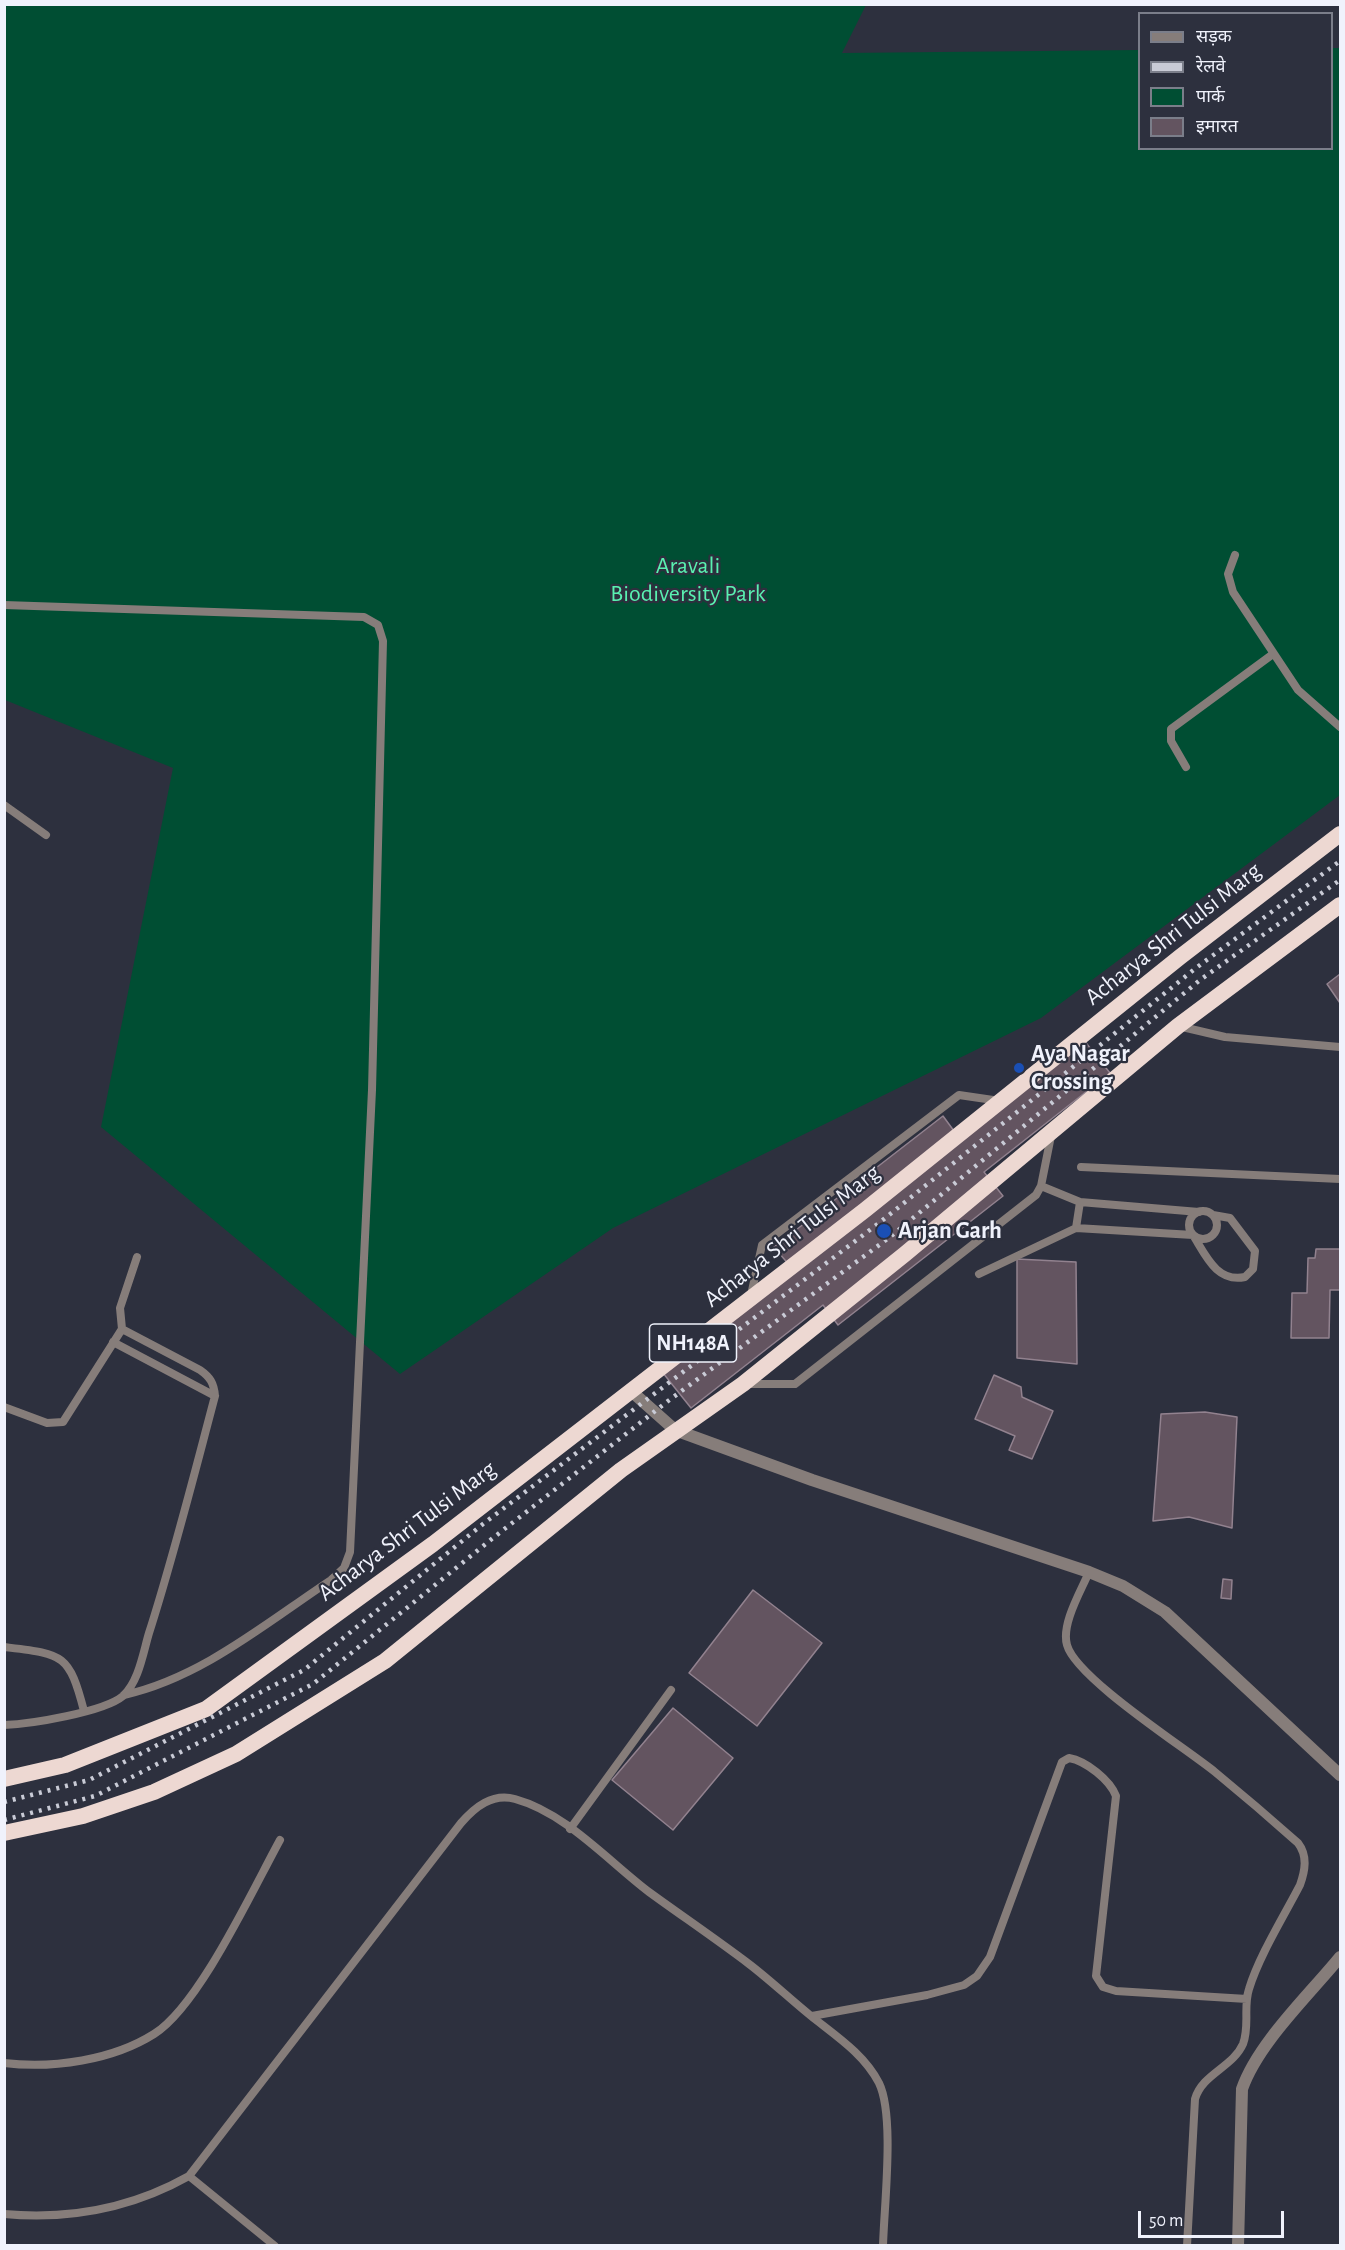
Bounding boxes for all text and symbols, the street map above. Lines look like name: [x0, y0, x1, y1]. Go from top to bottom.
legend: [1138, 12, 1333, 150]
text: सड़क: [1196, 28, 1232, 46]
text: रेलवे: [1196, 58, 1226, 76]
text: पार्क: [1196, 88, 1225, 106]
text: इमारत: [1196, 118, 1238, 136]
park label: Aravali Biodiversity Park: [610, 552, 766, 608]
street label: Acharya Shri Tulsi Marg: [1079, 856, 1267, 1012]
place label: Aya Nagar Crossing: [1031, 1040, 1130, 1096]
marker: Aya Nagar Crossing: [1012, 1061, 1026, 1075]
street label: Acharya Shri Tulsi Marg: [698, 1158, 886, 1314]
place label: Arjan Garh: [898, 1217, 1002, 1245]
marker: Arjan Garh: [875, 1222, 893, 1240]
road number: NH148A: [650, 1324, 736, 1362]
street label: Acharya Shri Tulsi Marg: [312, 1455, 502, 1607]
scale bar: [1141, 2199, 1286, 2237]
text: 50 m: [1149, 2212, 1183, 2230]

